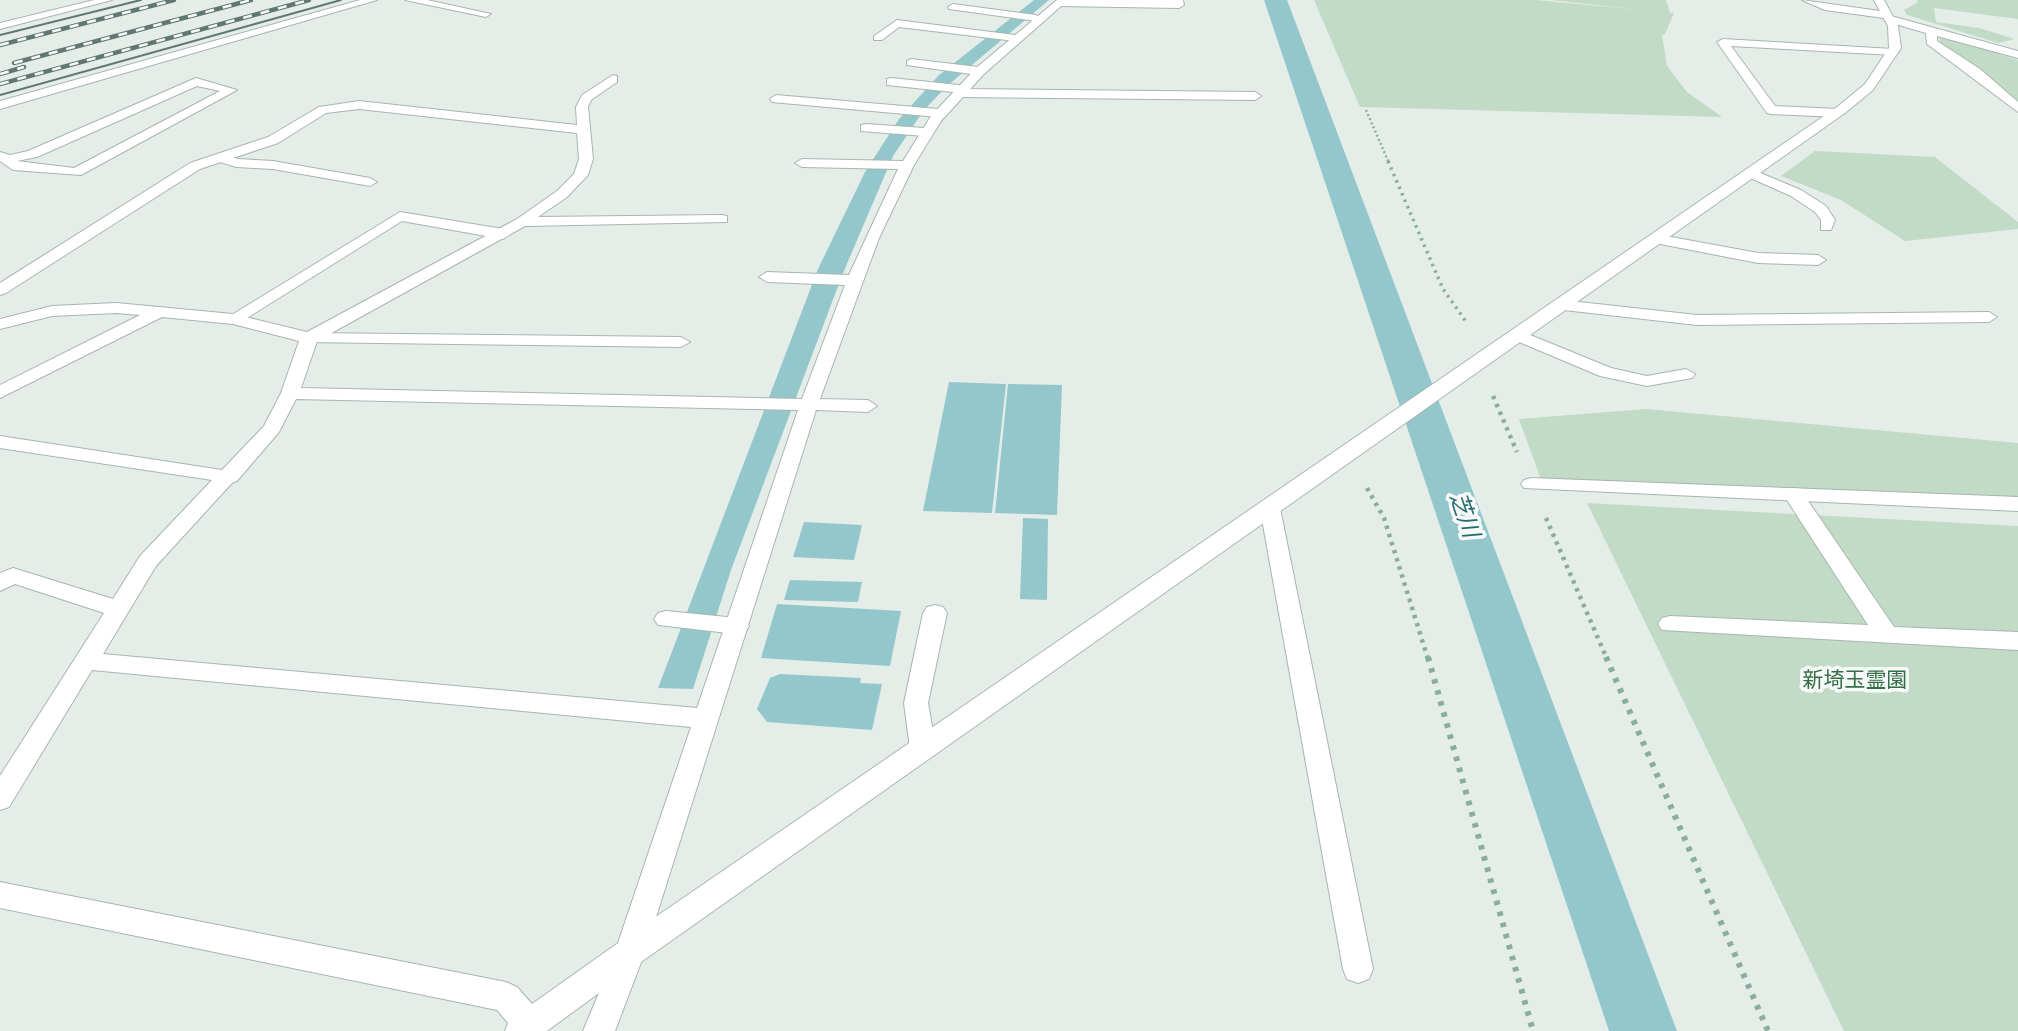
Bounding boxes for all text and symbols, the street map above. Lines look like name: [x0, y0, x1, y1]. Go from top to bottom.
water label: 芝川: [1443, 489, 1485, 541]
park label: 新埼玉霊園: [1803, 668, 1907, 694]

